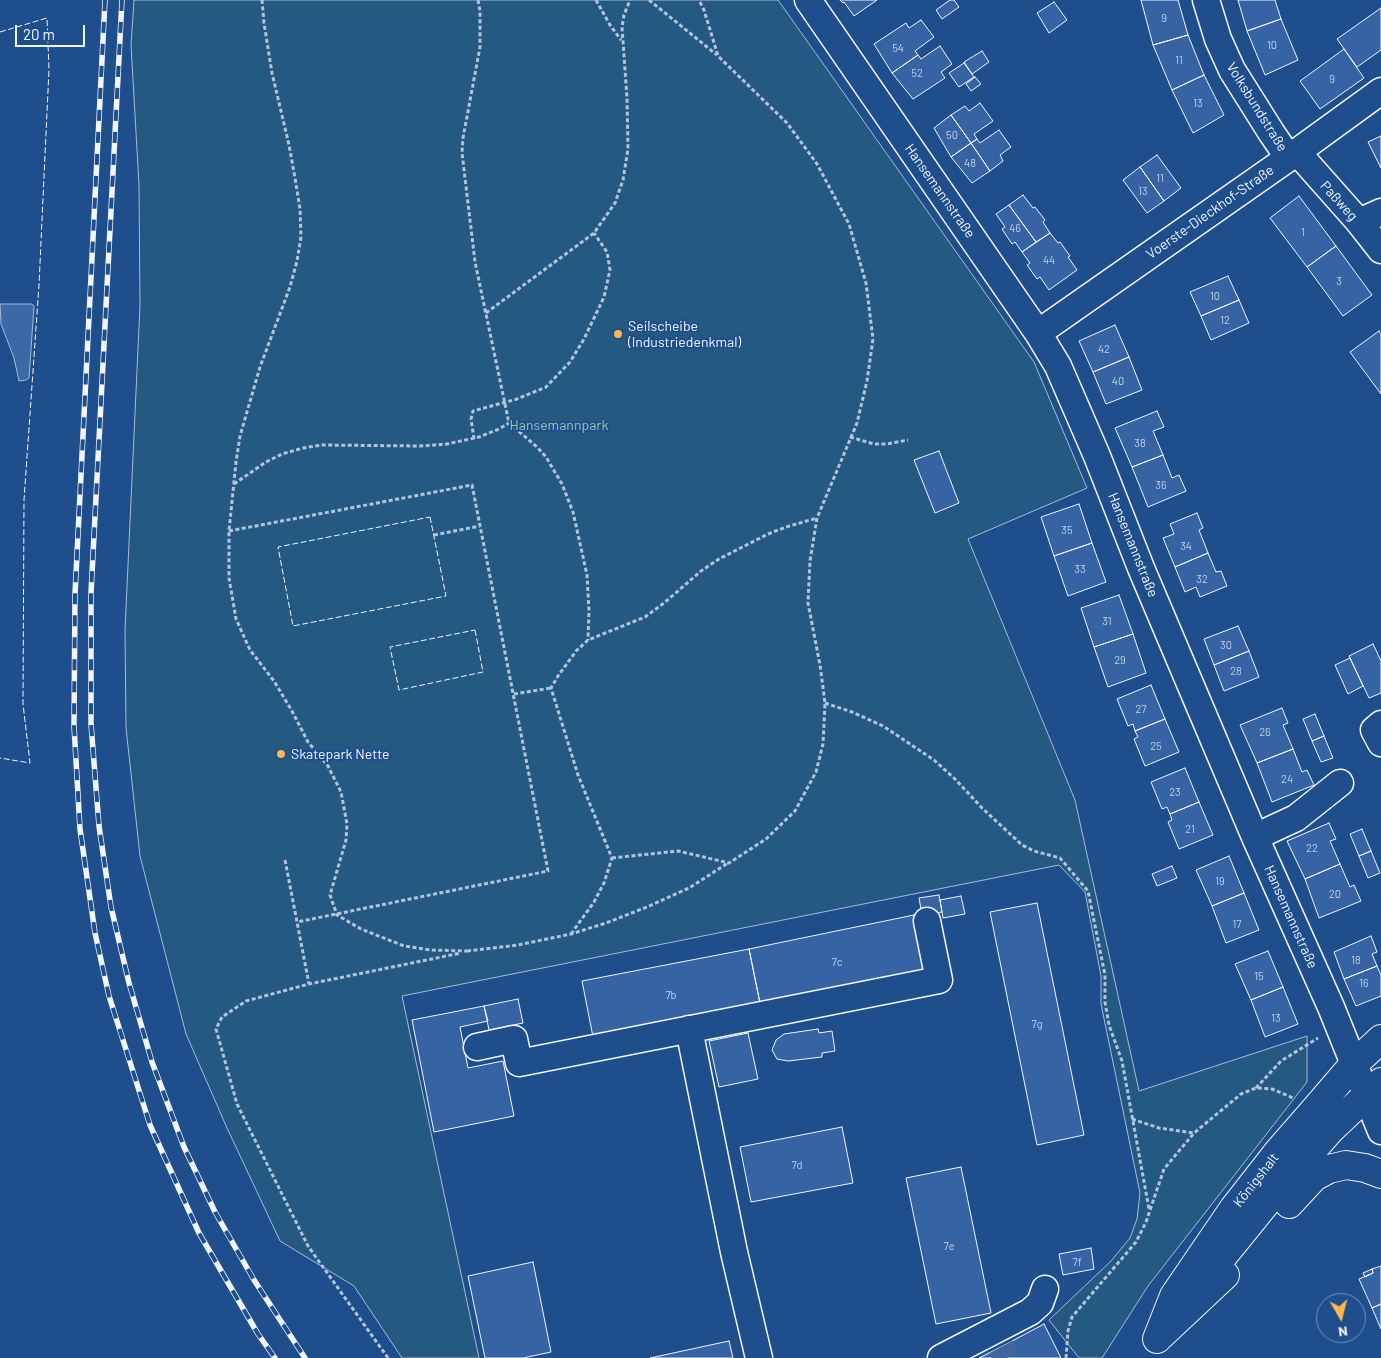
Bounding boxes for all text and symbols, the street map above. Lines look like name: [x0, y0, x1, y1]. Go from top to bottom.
house number: 9: [1161, 11, 1167, 25]
scale bar: [18, 15, 88, 47]
text: 20 m: [23, 25, 55, 43]
house number: 10: [1267, 38, 1277, 52]
house number: 54: [892, 41, 904, 55]
house number: 11: [1175, 53, 1183, 67]
street label: Volksbundstraße: [1223, 59, 1291, 155]
house number: 52: [911, 66, 923, 80]
house number: 9: [1329, 72, 1335, 86]
house number: 13: [1193, 96, 1203, 110]
house number: 50: [946, 128, 958, 142]
street label: Hansemannstraße: [901, 141, 979, 241]
house number: 48: [964, 156, 976, 170]
street label: Voerste-Dieckhof-Straße: [1143, 162, 1277, 262]
house number: 11: [1156, 171, 1164, 185]
street label: Paßweg: [1317, 178, 1361, 224]
house number: 13: [1138, 184, 1148, 198]
house number: 46: [1009, 221, 1021, 235]
house number: 1: [1301, 225, 1305, 239]
house number: 44: [1043, 253, 1055, 267]
house number: 3: [1336, 274, 1342, 288]
house number: 10: [1210, 289, 1220, 303]
house number: 12: [1220, 313, 1230, 327]
place label: Seilscheibe (Industriedenkmal): [628, 318, 741, 351]
marker: Seilscheibe (Industriedenkmal): [612, 328, 624, 340]
house number: 42: [1098, 342, 1110, 356]
house number: 40: [1112, 374, 1124, 388]
park label: Hansemannpark: [510, 417, 608, 433]
house number: 38: [1134, 436, 1146, 450]
house number: 36: [1155, 478, 1167, 492]
street label: Hansemannstraße: [1104, 490, 1162, 600]
house number: 35: [1061, 523, 1073, 537]
house number: 34: [1180, 539, 1192, 553]
house number: 33: [1074, 562, 1086, 576]
house number: 32: [1196, 572, 1208, 586]
house number: 31: [1102, 614, 1112, 628]
house number: 30: [1220, 638, 1232, 652]
house number: 29: [1114, 653, 1126, 667]
house number: 28: [1230, 664, 1242, 678]
house number: 27: [1135, 702, 1147, 716]
house number: 26: [1259, 725, 1271, 739]
house number: 25: [1150, 739, 1162, 753]
place label: Skatepark Nette: [291, 746, 390, 762]
marker: Skatepark Nette: [275, 748, 287, 760]
house number: 24: [1281, 772, 1293, 786]
house number: 23: [1169, 785, 1181, 799]
house number: 21: [1185, 822, 1195, 836]
house number: 22: [1306, 841, 1318, 855]
street label: Hansemannstraße: [1261, 863, 1321, 971]
house number: 19: [1215, 874, 1225, 888]
house number: 20: [1329, 887, 1341, 901]
house number: 17: [1232, 917, 1242, 931]
house number: 18: [1351, 953, 1361, 967]
house number: 7c: [832, 955, 842, 969]
house number: 15: [1254, 969, 1264, 983]
house number: 16: [1359, 976, 1369, 990]
house number: 7b: [665, 988, 677, 1002]
house number: 13: [1271, 1011, 1281, 1025]
house number: 7g: [1031, 1017, 1043, 1031]
street label: Königshalt: [1230, 1150, 1282, 1210]
house number: 7d: [791, 1158, 803, 1172]
house number: 7e: [943, 1239, 955, 1253]
house number: 7f: [1072, 1255, 1082, 1269]
north arrow: [1316, 1293, 1366, 1343]
text: N: [1337, 1323, 1349, 1341]

